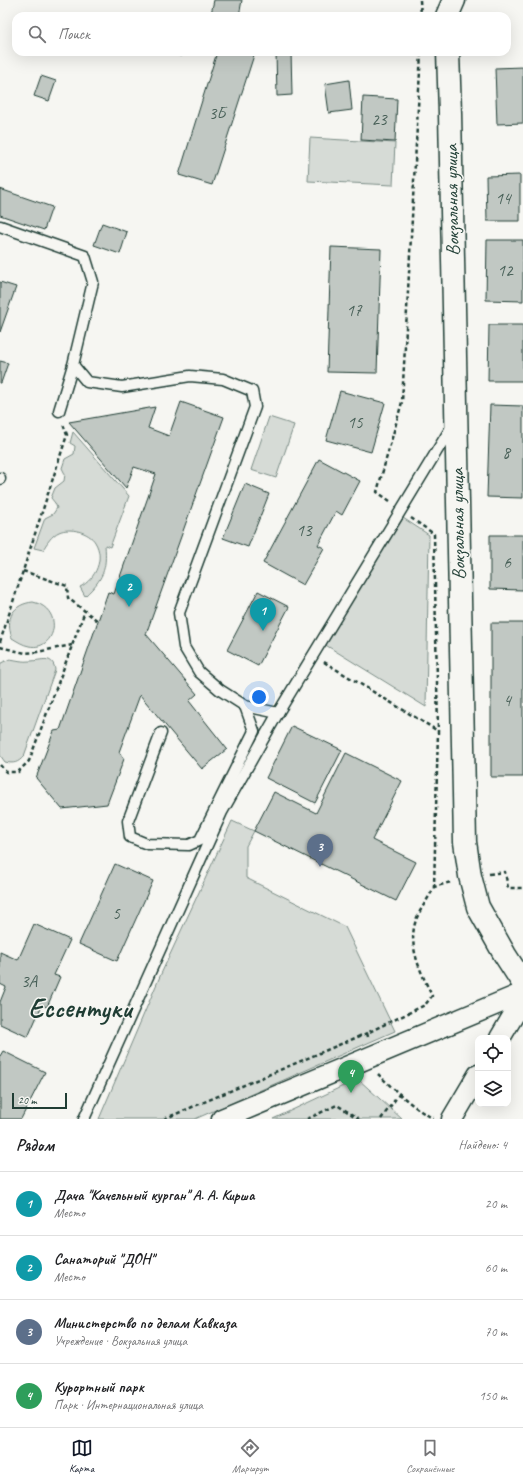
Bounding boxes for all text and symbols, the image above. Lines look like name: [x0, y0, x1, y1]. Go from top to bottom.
search box: [12, 12, 511, 56]
icon: search: [26, 23, 48, 45]
text: Поиск: [58, 25, 90, 44]
house number: 3Б: [209, 103, 228, 124]
house number: 23: [371, 109, 388, 130]
street label: Вокзальная улица: [439, 142, 465, 256]
house number: 14: [495, 188, 513, 209]
house number: 12: [497, 260, 514, 281]
house number: 17: [346, 300, 363, 321]
house number: 15: [347, 412, 364, 433]
house number: 8: [502, 442, 512, 463]
street label: Вокзальная улица: [445, 466, 471, 580]
house number: 13: [296, 520, 313, 541]
house number: 6: [503, 552, 512, 573]
pin: 2: [116, 574, 142, 607]
pin: 1: [250, 598, 276, 631]
your location: [249, 687, 269, 707]
house number: 4: [503, 690, 513, 711]
pin: 3: [307, 834, 333, 867]
house number: 5: [112, 903, 121, 924]
house number: 3А: [21, 971, 39, 992]
district label: Ессентуки: [28, 991, 134, 1025]
map controls: [475, 1035, 511, 1107]
button: locate: [475, 1035, 511, 1071]
pin: 4: [338, 1060, 364, 1093]
button: layers: [475, 1071, 511, 1107]
scale bar: [12, 1091, 67, 1110]
text: 20 m: [18, 1093, 37, 1107]
text: Рядом: [16, 1135, 54, 1156]
text: Найдено: 4: [459, 1137, 507, 1153]
text: Дача "Качельный курган" А. А. Кирша: [54, 1186, 255, 1205]
text: 1: [26, 1196, 32, 1212]
text: 20 m: [485, 1196, 507, 1212]
text: Место: [54, 1205, 85, 1221]
text: Санаторий "ДОН": [54, 1250, 154, 1269]
text: 2: [26, 1260, 32, 1276]
text: 60 m: [485, 1260, 507, 1276]
text: Место: [54, 1269, 85, 1285]
text: Министерство по делам Кавказа: [54, 1314, 236, 1333]
text: 3: [26, 1324, 32, 1340]
text: 70 m: [485, 1324, 507, 1340]
text: Учреждение · Вокзальная улица: [54, 1333, 187, 1349]
text: Курортный парк: [54, 1378, 144, 1397]
text: 4: [26, 1388, 32, 1404]
text: 150 m: [479, 1388, 507, 1404]
text: Парк · Интернациональная улица: [54, 1397, 203, 1413]
tab: Карта: [69, 1437, 94, 1475]
tab: Маршрут: [232, 1437, 268, 1475]
tab: Сохранённые: [406, 1437, 454, 1475]

